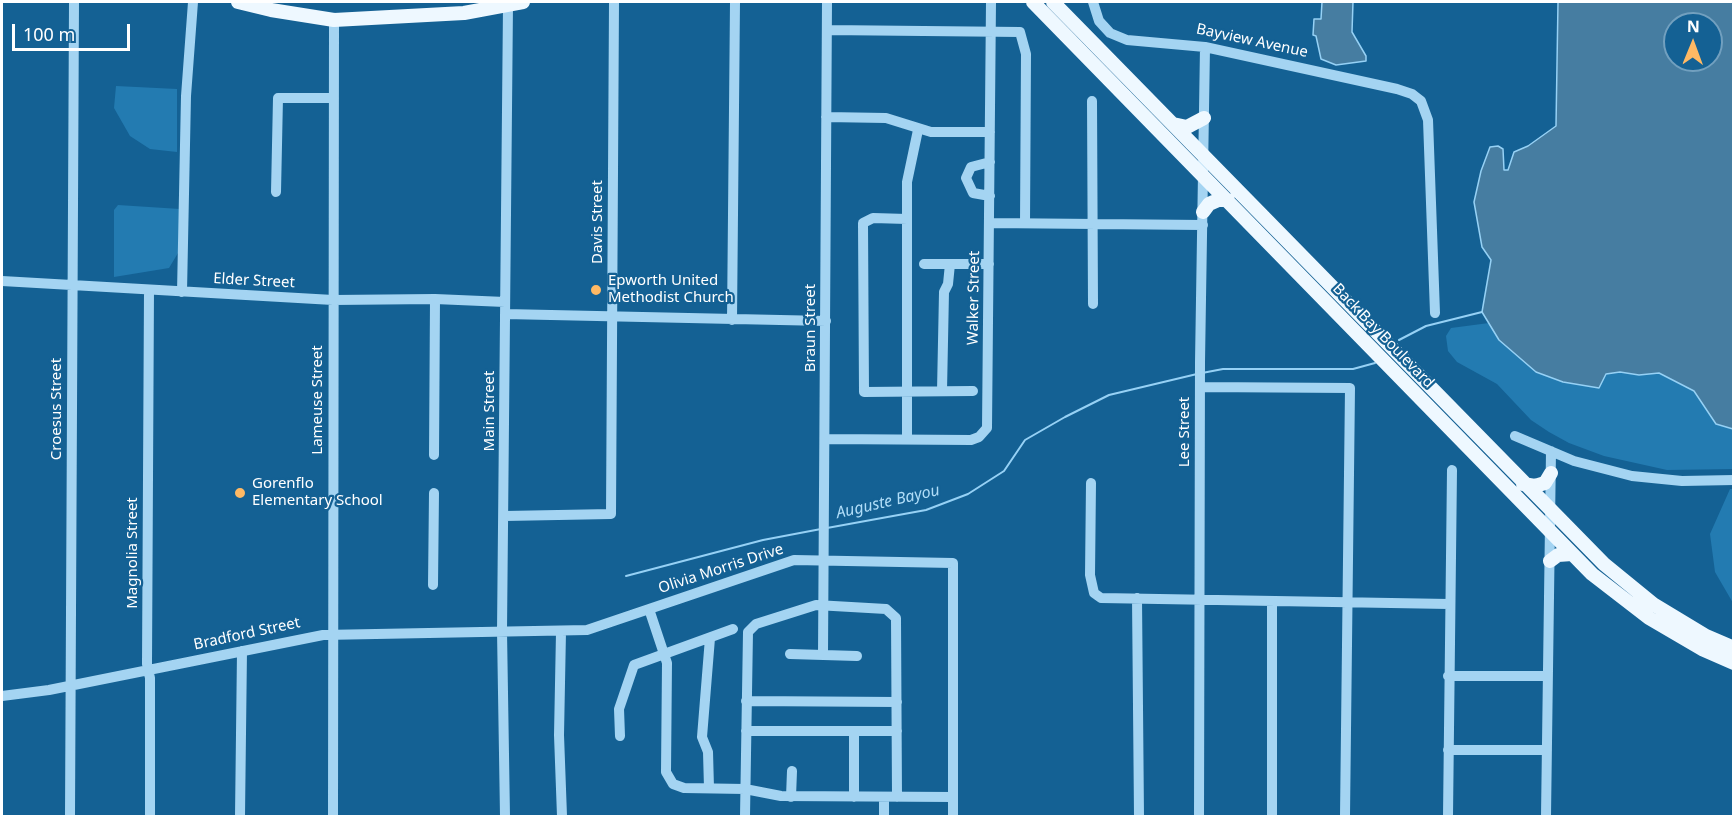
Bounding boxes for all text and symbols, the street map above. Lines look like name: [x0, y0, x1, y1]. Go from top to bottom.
scale bar: [15, 12, 134, 50]
north arrow: [1663, 12, 1723, 72]
text: N: [1687, 15, 1700, 37]
street label: Bayview Avenue: [1194, 20, 1310, 62]
text: 100 m: [23, 22, 75, 46]
street label: Davis Street: [589, 180, 607, 264]
street label: Walker Street: [964, 251, 984, 345]
street label: Elder Street: [213, 270, 295, 292]
place label: Epworth United Methodist Church: [608, 272, 734, 307]
street label: Back Bay Boulevard: [1329, 280, 1437, 392]
marker: Epworth United Methodist Church: [589, 283, 603, 297]
street label: Braun Street: [802, 284, 820, 372]
street label: Lameuse Street: [309, 345, 327, 455]
street label: Croesus Street: [48, 358, 66, 460]
street label: Main Street: [481, 371, 499, 451]
street label: Lee Street: [1176, 397, 1194, 467]
place label: Gorenflo Elementary School: [252, 475, 383, 510]
water label: Auguste Bayou: [834, 481, 942, 523]
marker: Gorenflo Elementary School: [233, 486, 247, 500]
street label: Magnolia Street: [124, 497, 142, 609]
street label: Olivia Morris Drive: [656, 540, 786, 598]
street label: Bradford Street: [192, 614, 302, 654]

